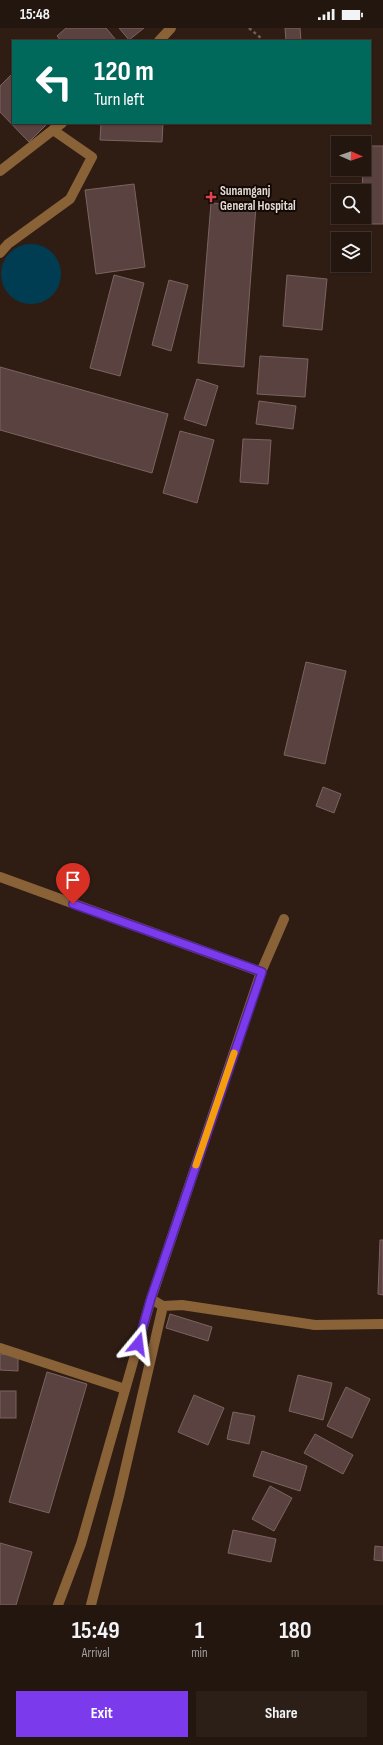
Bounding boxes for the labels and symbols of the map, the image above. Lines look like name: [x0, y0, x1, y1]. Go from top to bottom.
north arrow: [331, 136, 371, 176]
place label: Sunamganj General Hospital: [220, 183, 296, 214]
marker: Sunamganj General Hospital: [205, 191, 217, 203]
pin: [56, 863, 90, 904]
position arrow: [117, 1323, 159, 1365]

